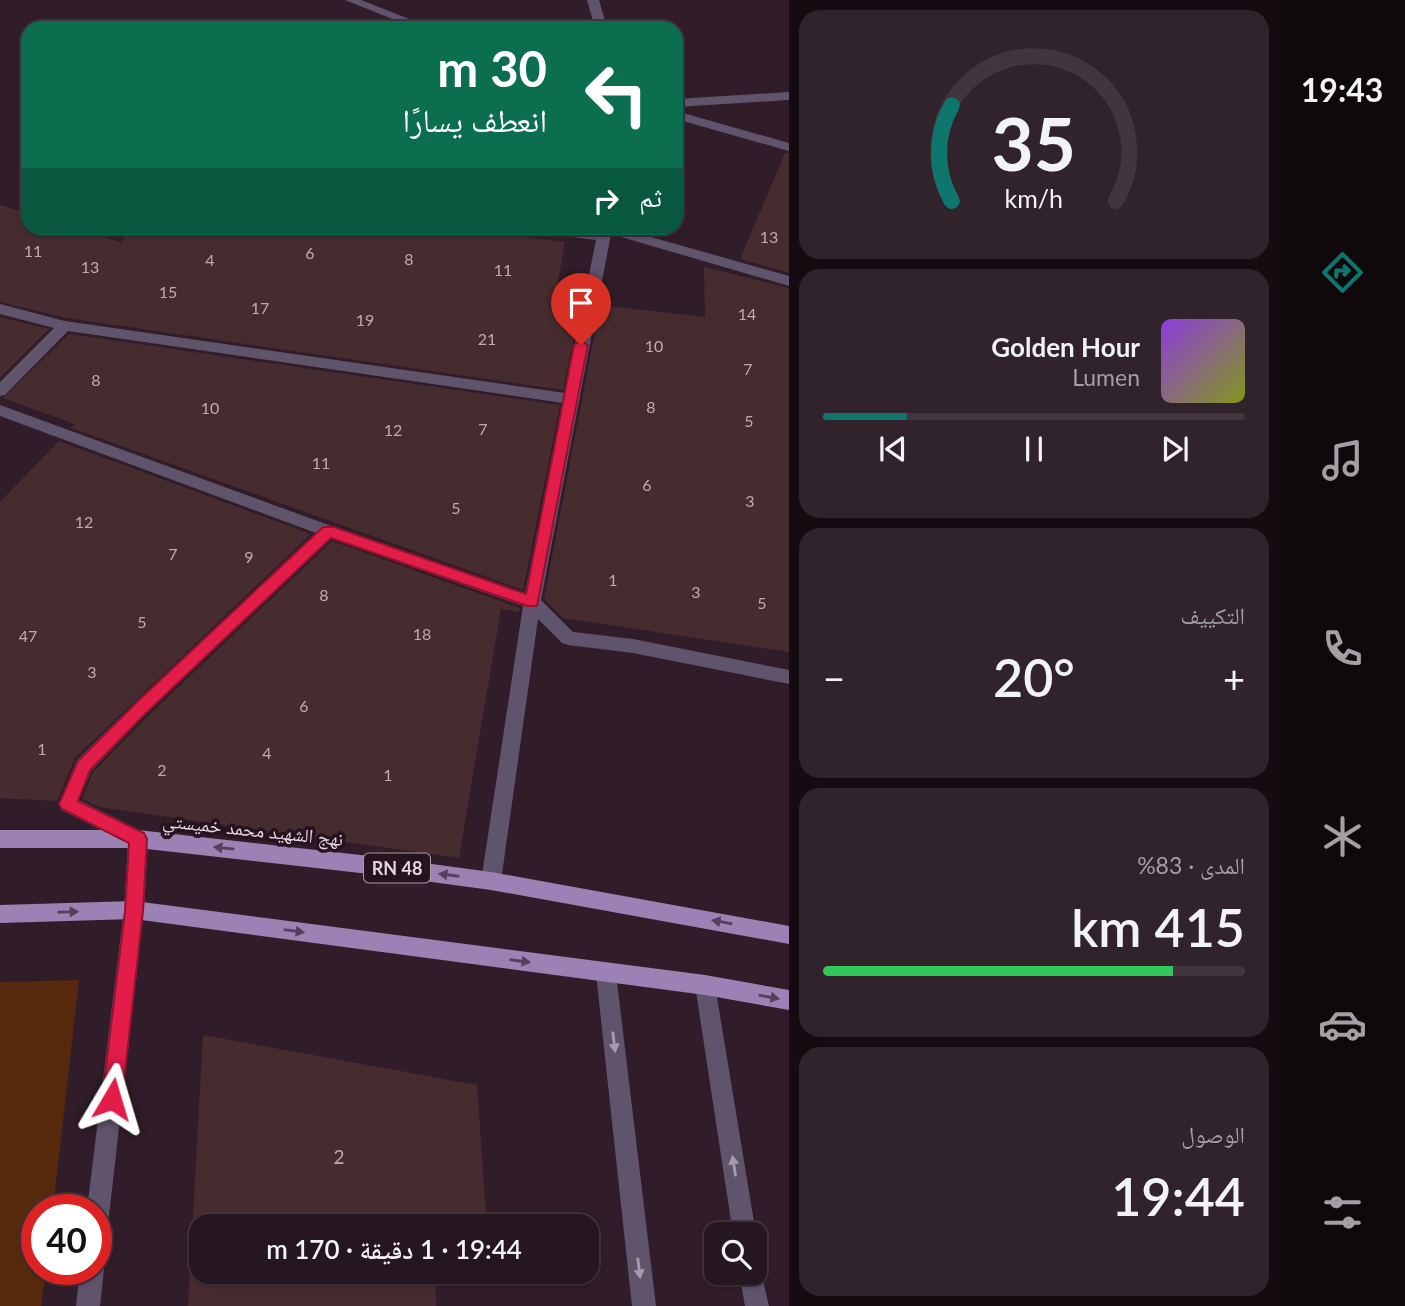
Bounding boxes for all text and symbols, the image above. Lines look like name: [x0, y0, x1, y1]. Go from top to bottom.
text: 30 m: [437, 39, 547, 97]
icon: left: [571, 49, 662, 140]
text: 19:43: [1301, 70, 1383, 109]
text: 35: [992, 99, 1076, 187]
text: انعطف يسارًا: [403, 100, 547, 139]
text: ثم: [639, 181, 662, 213]
icon: right: [587, 182, 625, 220]
text: km/h: [1005, 182, 1063, 212]
house number: 13: [760, 227, 778, 246]
house number: 11: [24, 241, 42, 260]
house number: 6: [305, 243, 315, 262]
icon: directions: [1318, 248, 1367, 297]
house number: 8: [404, 249, 414, 268]
house number: 4: [205, 250, 215, 269]
house number: 13: [81, 257, 99, 276]
house number: 11: [494, 260, 512, 279]
pin: [551, 273, 611, 345]
house number: 15: [159, 282, 177, 301]
icon: arrive: [562, 284, 600, 322]
house number: 17: [251, 298, 269, 317]
house number: 14: [738, 304, 756, 323]
house number: 19: [356, 310, 374, 329]
house number: 21: [478, 329, 496, 348]
text: Golden Hour: [991, 331, 1140, 363]
house number: 10: [645, 336, 663, 355]
house number: 7: [743, 359, 753, 378]
text: Lumen: [1072, 363, 1140, 391]
house number: 8: [91, 370, 101, 389]
house number: 8: [646, 397, 656, 416]
house number: 10: [201, 398, 219, 417]
house number: 5: [744, 411, 754, 430]
house number: 7: [478, 419, 488, 438]
house number: 12: [384, 420, 402, 439]
icon: previous: [874, 430, 912, 468]
icon: pause: [1015, 430, 1053, 468]
icon: next: [1156, 430, 1194, 468]
icon: music: [1318, 436, 1367, 485]
house number: 11: [312, 453, 330, 472]
house number: 6: [642, 475, 652, 494]
house number: 3: [745, 491, 755, 510]
house number: 5: [451, 498, 461, 517]
house number: 12: [75, 512, 93, 531]
house number: 7: [168, 544, 178, 563]
house number: 9: [244, 547, 254, 566]
house number: 1: [608, 570, 618, 589]
house number: 3: [691, 582, 701, 601]
house number: 8: [319, 585, 329, 604]
house number: 5: [757, 593, 767, 612]
text: التكييف: [1180, 601, 1245, 629]
house number: 5: [137, 612, 147, 631]
house number: 18: [413, 624, 431, 643]
icon: phone: [1318, 624, 1367, 673]
house number: 47: [19, 626, 37, 645]
text: 20°: [993, 646, 1075, 708]
text: −: [823, 655, 845, 701]
text: +: [1223, 655, 1245, 701]
house number: 3: [87, 662, 97, 681]
house number: 6: [299, 696, 309, 715]
house number: 1: [37, 739, 47, 758]
house number: 4: [262, 743, 272, 762]
house number: 2: [157, 760, 167, 779]
house number: 1: [383, 765, 393, 784]
street label: نهج الشهيد محمد خميستي: [161, 808, 344, 855]
icon: climate: [1318, 812, 1367, 861]
one-way arrow: [212, 843, 234, 854]
text: المدى · 83%: [1137, 851, 1245, 879]
road number: RN 48: [364, 854, 430, 882]
one-way arrow: [438, 870, 460, 881]
text: 415 km: [1071, 896, 1245, 958]
one-way arrow: [57, 906, 79, 918]
one-way arrow: [711, 917, 733, 928]
one-way arrow: [284, 926, 306, 937]
one-way arrow: [509, 956, 531, 967]
one-way arrow: [758, 992, 780, 1003]
icon: car: [1318, 1000, 1367, 1049]
one-way arrow: [608, 1031, 619, 1053]
position arrow: [75, 1062, 149, 1136]
text: الوصول: [1181, 1120, 1245, 1148]
house number: 2: [333, 1145, 345, 1168]
one-way arrow: [728, 1155, 739, 1177]
text: 19:44: [1111, 1165, 1245, 1227]
icon: filters: [1318, 1188, 1367, 1237]
speed limit sign: 40: [21, 1194, 112, 1285]
map controls: [704, 1222, 767, 1285]
button: search: [704, 1222, 767, 1285]
text: 19:44 · 1 دقيقة · 170 m: [266, 1233, 522, 1265]
one-way arrow: [634, 1257, 645, 1279]

